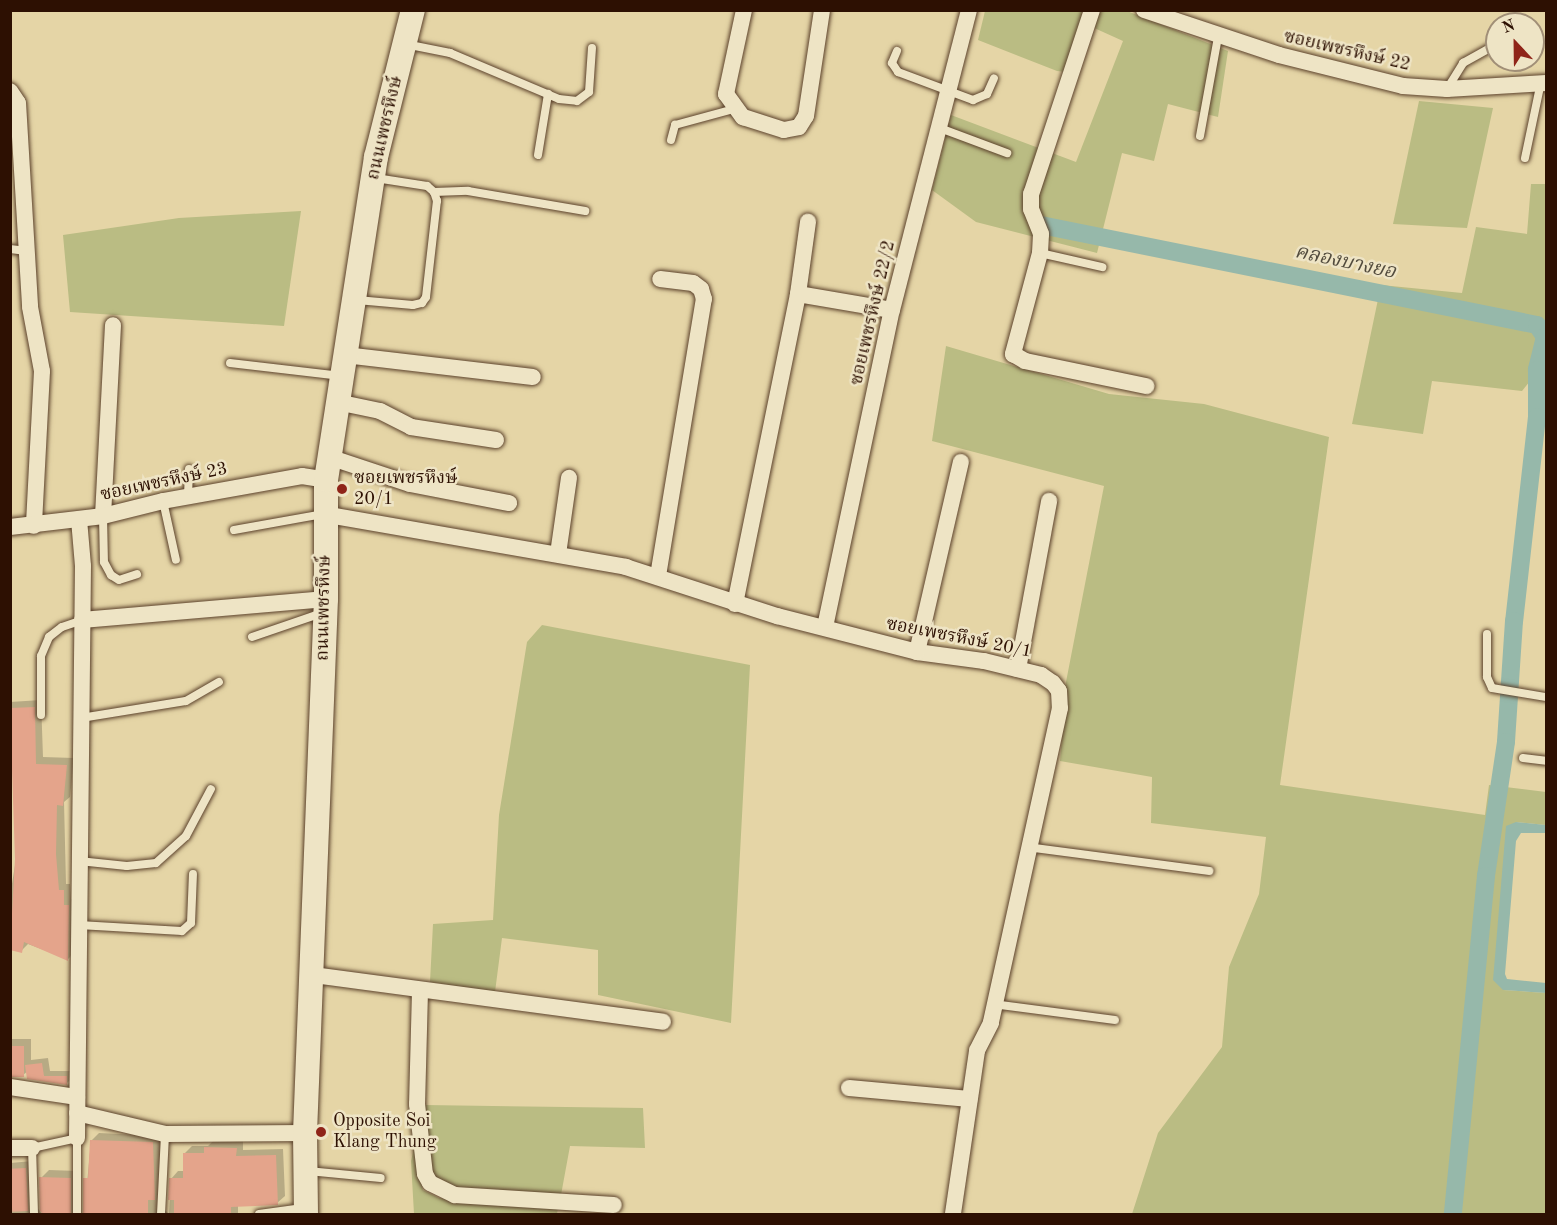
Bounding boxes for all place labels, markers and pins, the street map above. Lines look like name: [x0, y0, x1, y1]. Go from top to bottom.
place label: ซอยเพชรหึงษ์ 20/1: [354, 468, 457, 510]
marker: ซอยเพชรหึงษ์ 20/1: [335, 482, 349, 496]
place label: Opposite Soi Klang Thung: [333, 1111, 437, 1154]
marker: Opposite Soi Klang Thung: [314, 1125, 328, 1139]

